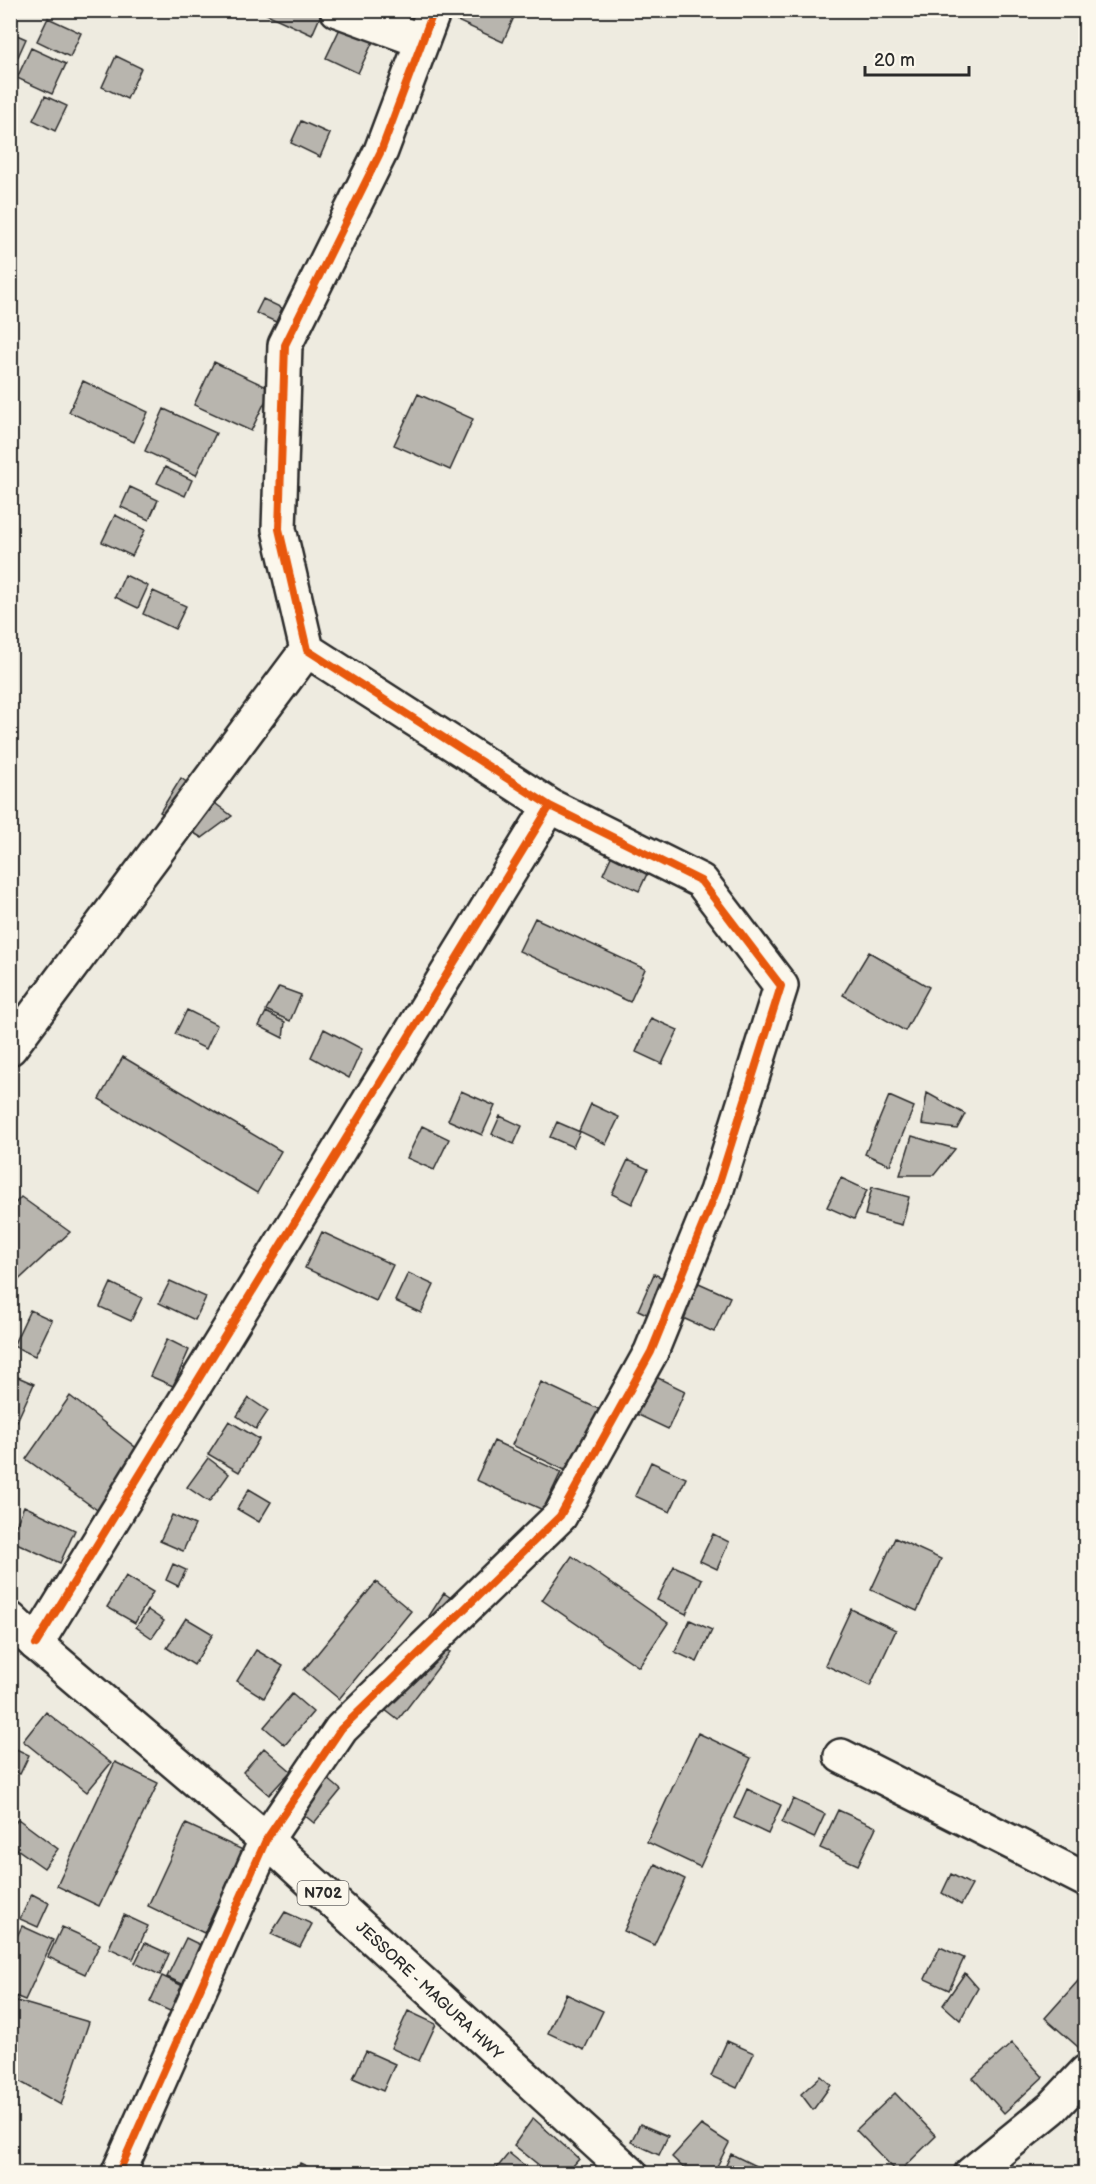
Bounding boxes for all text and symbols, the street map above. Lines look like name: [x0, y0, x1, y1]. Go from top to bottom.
scale bar: [865, 39, 968, 77]
text: 20 m: [874, 50, 915, 71]
road number: N702: [298, 1881, 348, 1905]
street label: JESSORE - MAGURA HWY: [352, 1918, 507, 2065]

